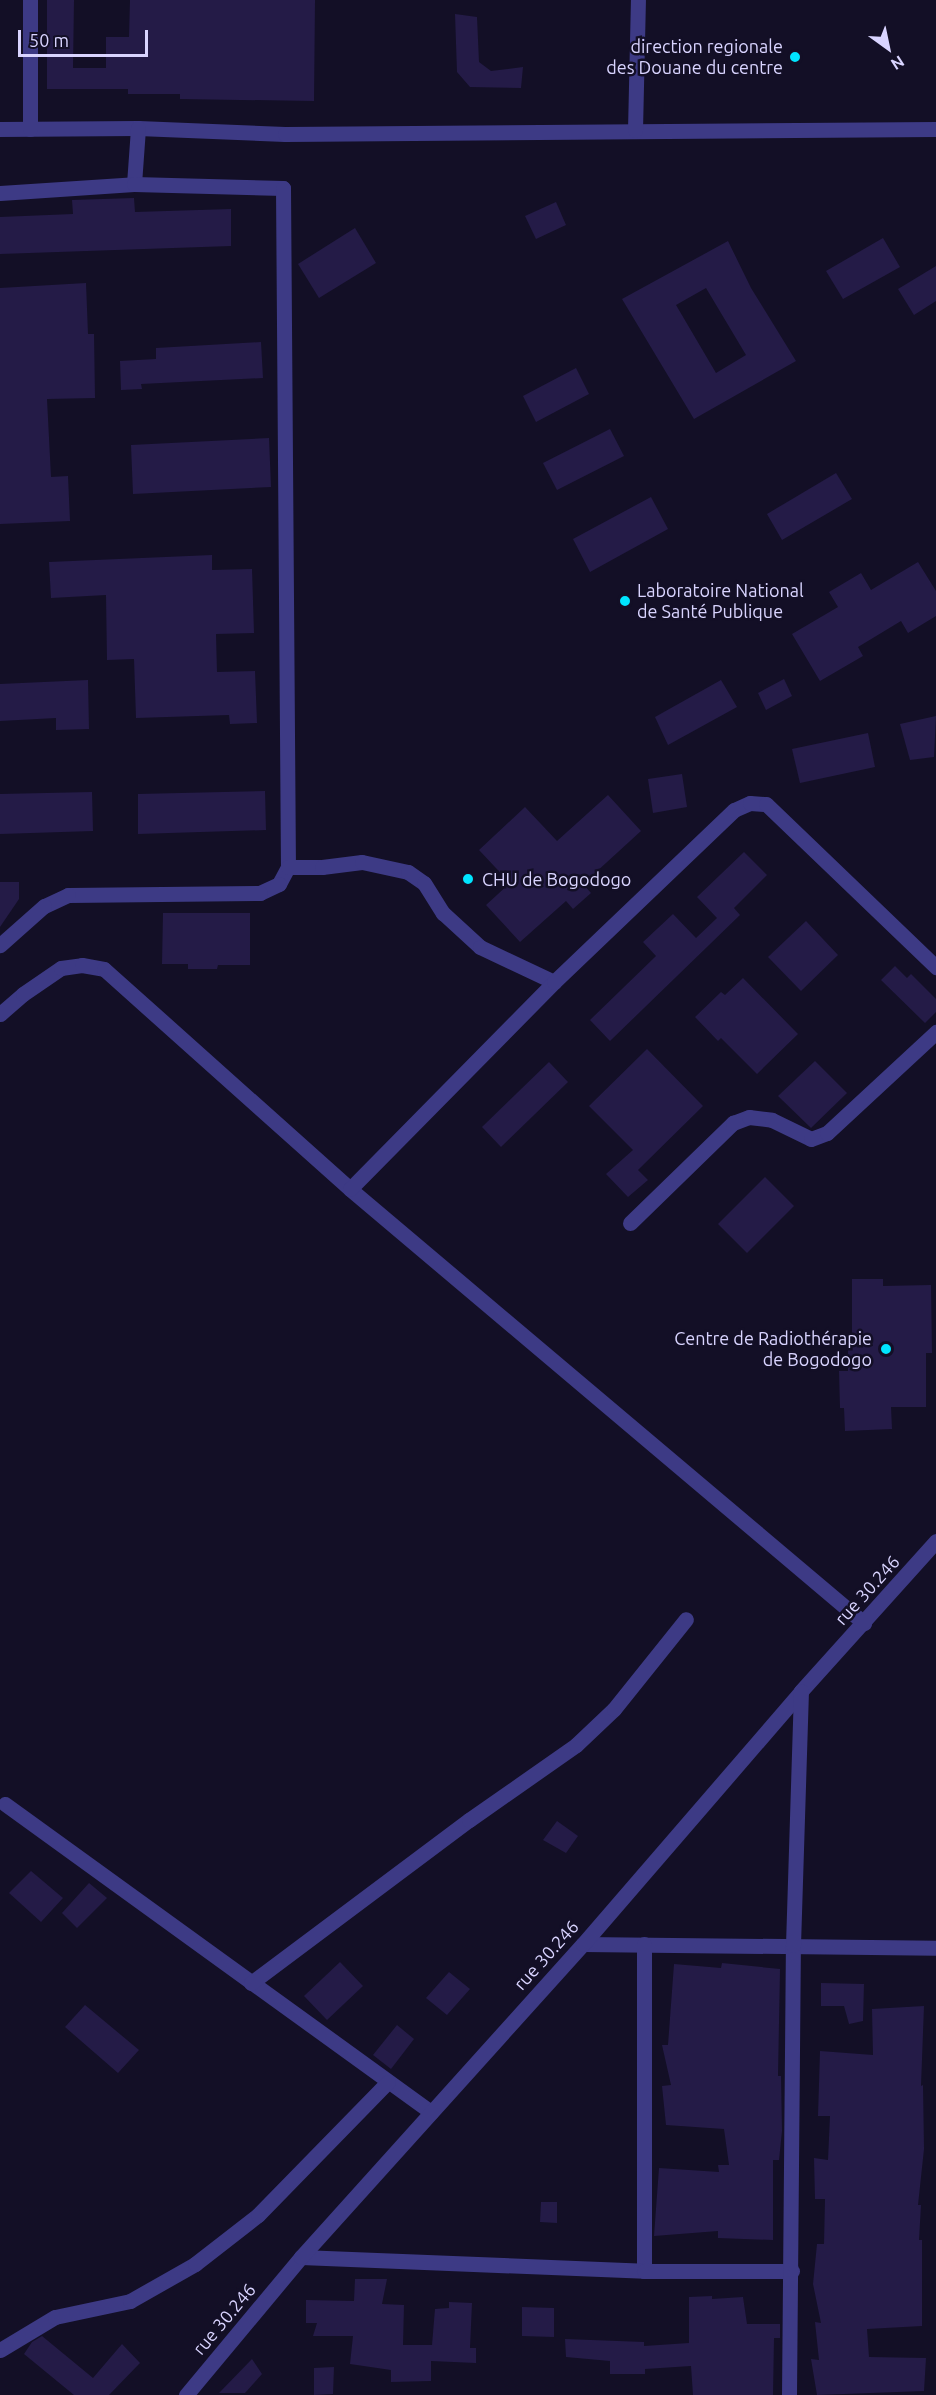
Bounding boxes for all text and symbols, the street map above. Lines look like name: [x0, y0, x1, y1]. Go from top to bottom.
scale bar: [21, 18, 152, 56]
north arrow: [858, 18, 918, 78]
text: 50 m: [29, 30, 69, 50]
place label: direction regionale des Douane du centre: [606, 36, 783, 78]
marker: direction regionale des Douane du centre: [788, 50, 802, 64]
text: N: [888, 52, 908, 74]
place label: Laboratoire National de Santé Publique: [637, 580, 804, 622]
marker: Laboratoire National de Santé Publique: [618, 594, 632, 608]
place label: CHU de Bogodogo: [482, 868, 631, 890]
marker: CHU de Bogodogo: [459, 870, 477, 888]
place label: Centre de Radiothérapie de Bogodogo: [674, 1328, 872, 1370]
marker: Centre de Radiothérapie de Bogodogo: [877, 1340, 895, 1358]
street label: rue 30.246: [830, 1551, 904, 1629]
street label: rue 30.246: [509, 1916, 583, 1994]
street label: rue 30.246: [188, 2279, 260, 2359]

